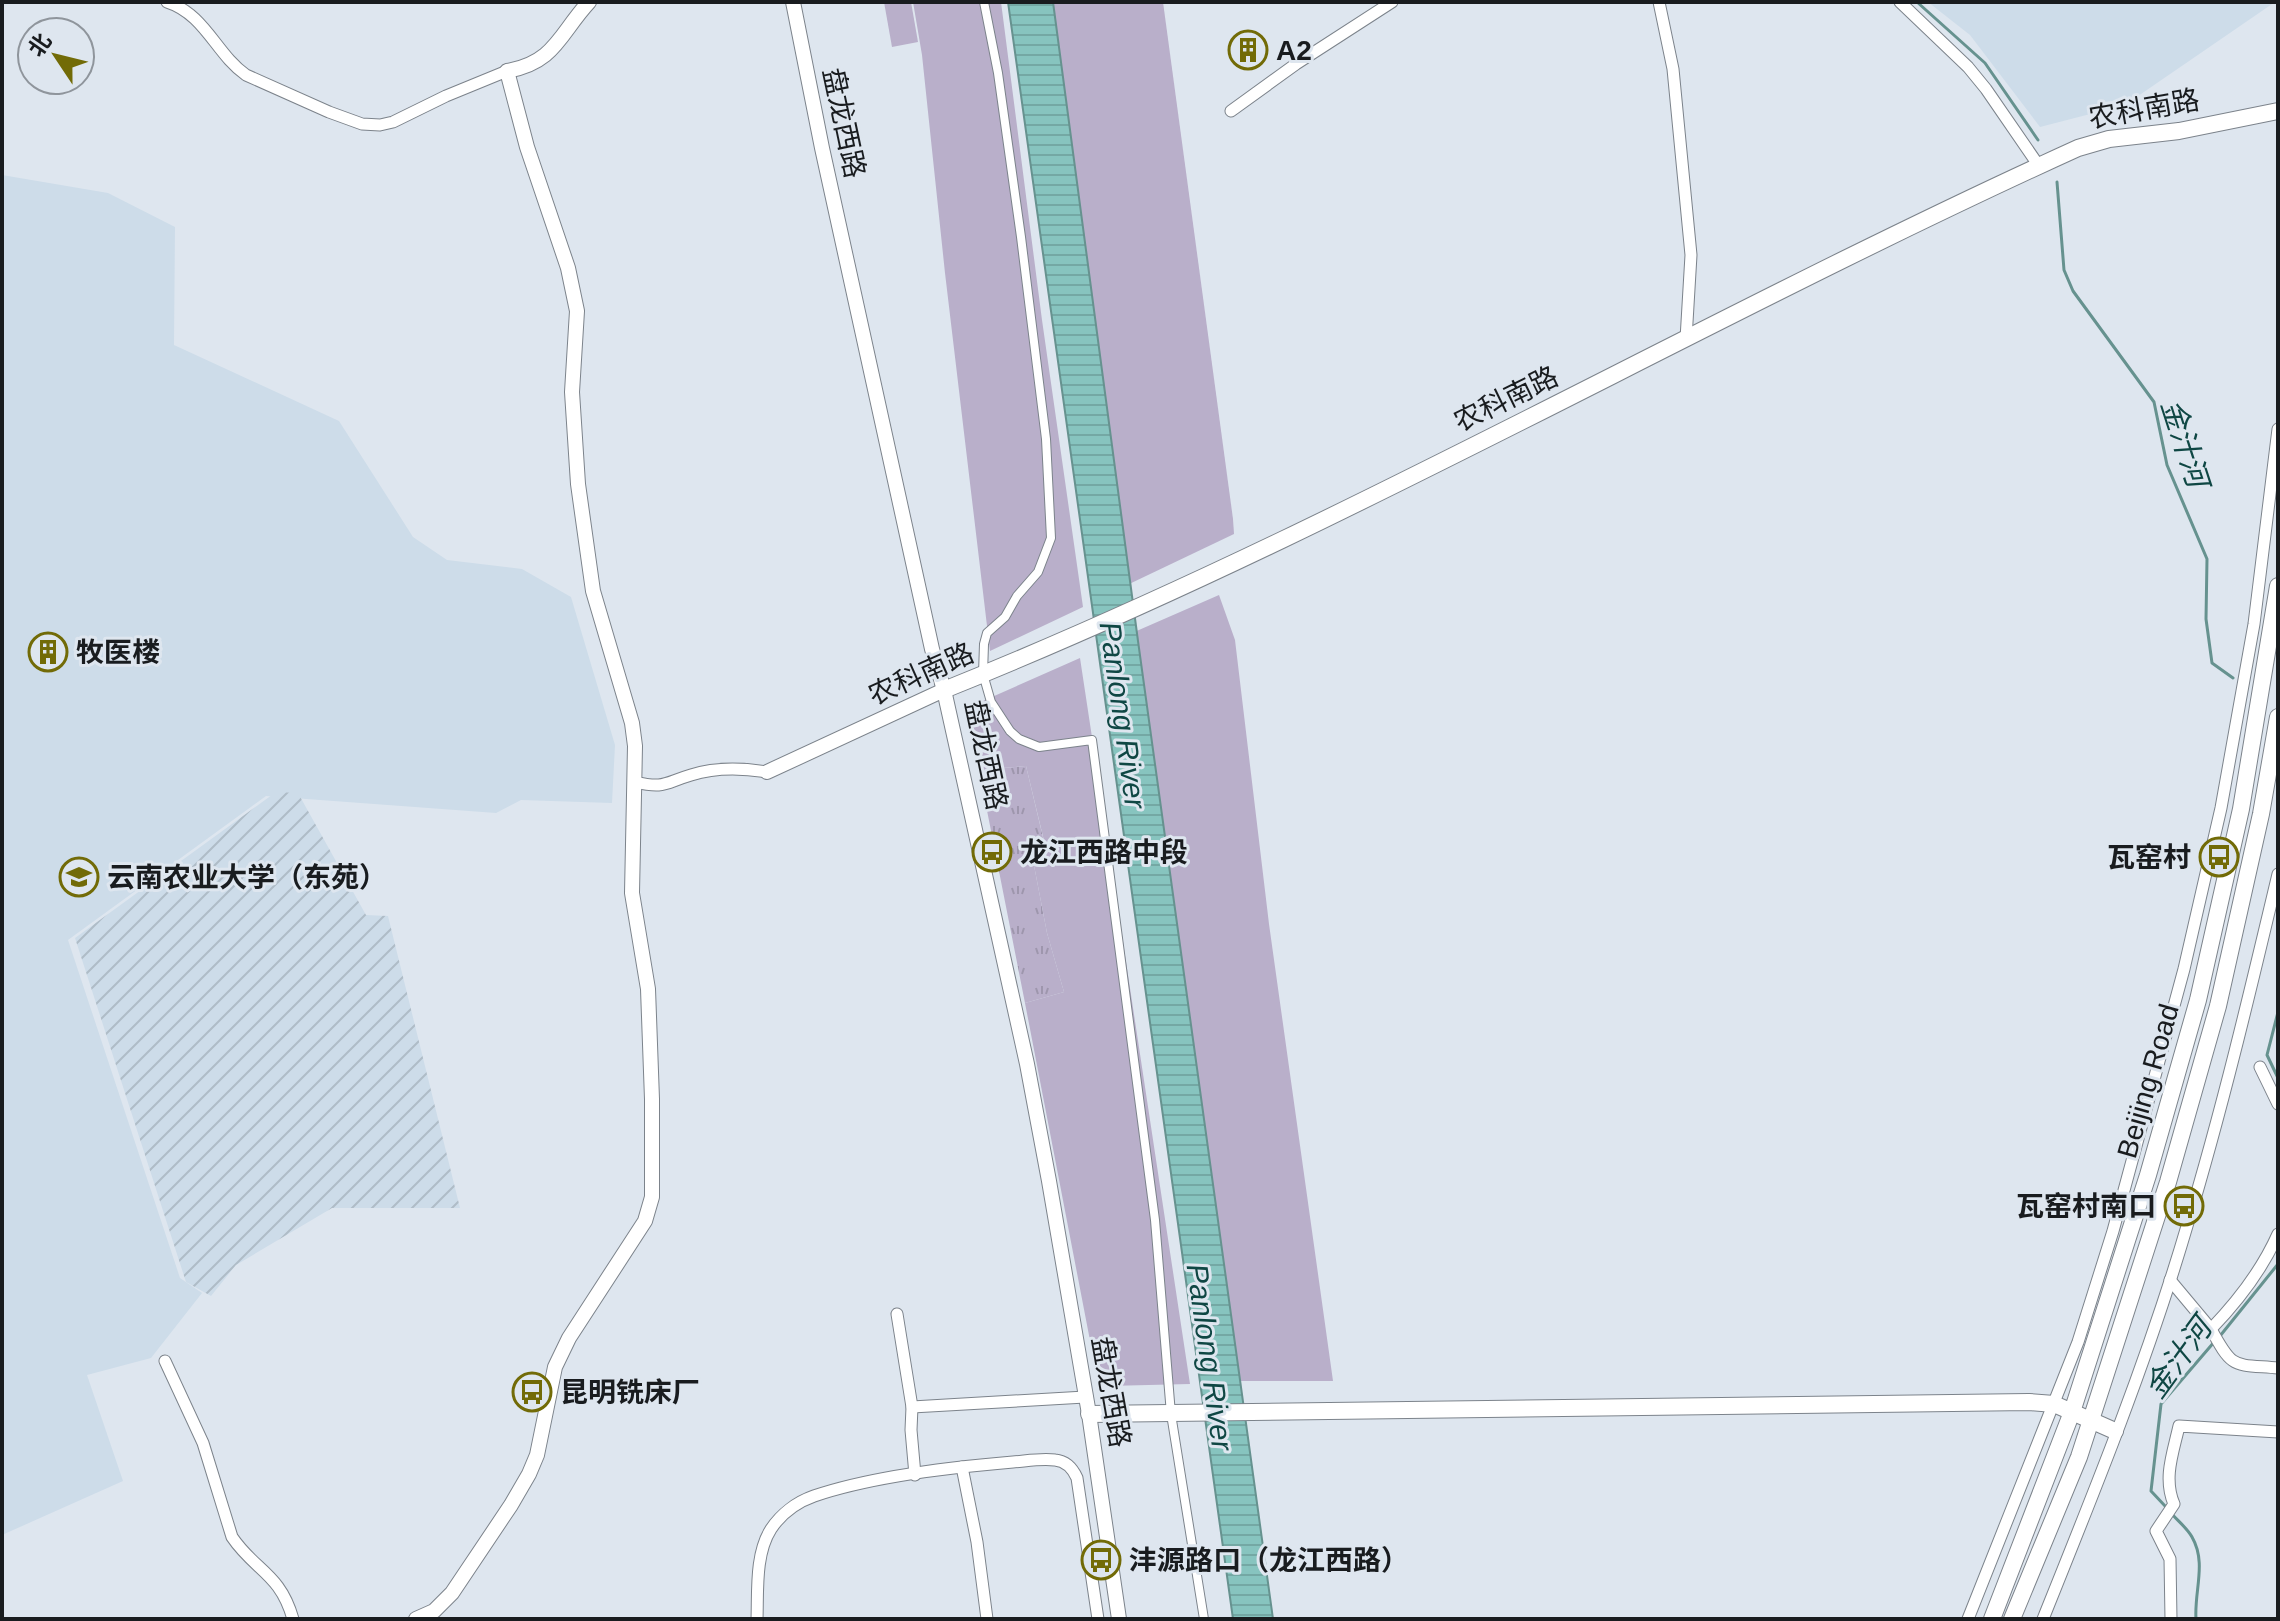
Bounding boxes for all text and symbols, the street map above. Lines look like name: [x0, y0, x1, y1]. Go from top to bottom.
north arrow: [16, 16, 96, 96]
text: 北: [23, 29, 57, 61]
building icon: A2: [1227, 29, 1269, 71]
place label: A2: [1276, 35, 1312, 66]
street label: 盘龙西路: [817, 65, 871, 181]
street label: 农科南路: [2086, 84, 2202, 134]
street label: 农科南路: [1449, 361, 1563, 437]
water label: 金汁河: [2155, 395, 2216, 496]
water label: Panlong River: [1094, 619, 1153, 812]
building icon: 牧医楼: [27, 631, 69, 673]
place label: 牧医楼: [76, 637, 160, 668]
street label: 农科南路: [864, 637, 978, 711]
street label: 盘龙西路: [959, 697, 1013, 813]
bus stop icon: 龙江西路中段: [971, 831, 1013, 873]
bus stop icon: 瓦窑村: [2198, 836, 2240, 878]
place label: 龙江西路中段: [1020, 837, 1188, 868]
place label: 瓦窑村: [2107, 842, 2191, 873]
school or university icon: 云南农业大学（东苑）: [58, 856, 100, 898]
place label: 云南农业大学（东苑）: [107, 862, 387, 893]
street label: Beijing Road: [2111, 1000, 2185, 1162]
bus stop icon: 瓦窑村南口: [2163, 1185, 2205, 1227]
place label: 瓦窑村南口: [2016, 1191, 2156, 1222]
water label: Panlong River: [1181, 1261, 1240, 1454]
water label: 金汁河: [2138, 1308, 2221, 1404]
street label: 盘龙西路: [1086, 1334, 1136, 1450]
bus stop icon: 昆明铣床厂: [511, 1371, 553, 1413]
place label: 昆明铣床厂: [560, 1377, 700, 1408]
bus stop icon: 沣源路口（龙江西路）: [1080, 1539, 1122, 1581]
place label: 沣源路口（龙江西路）: [1129, 1545, 1409, 1576]

